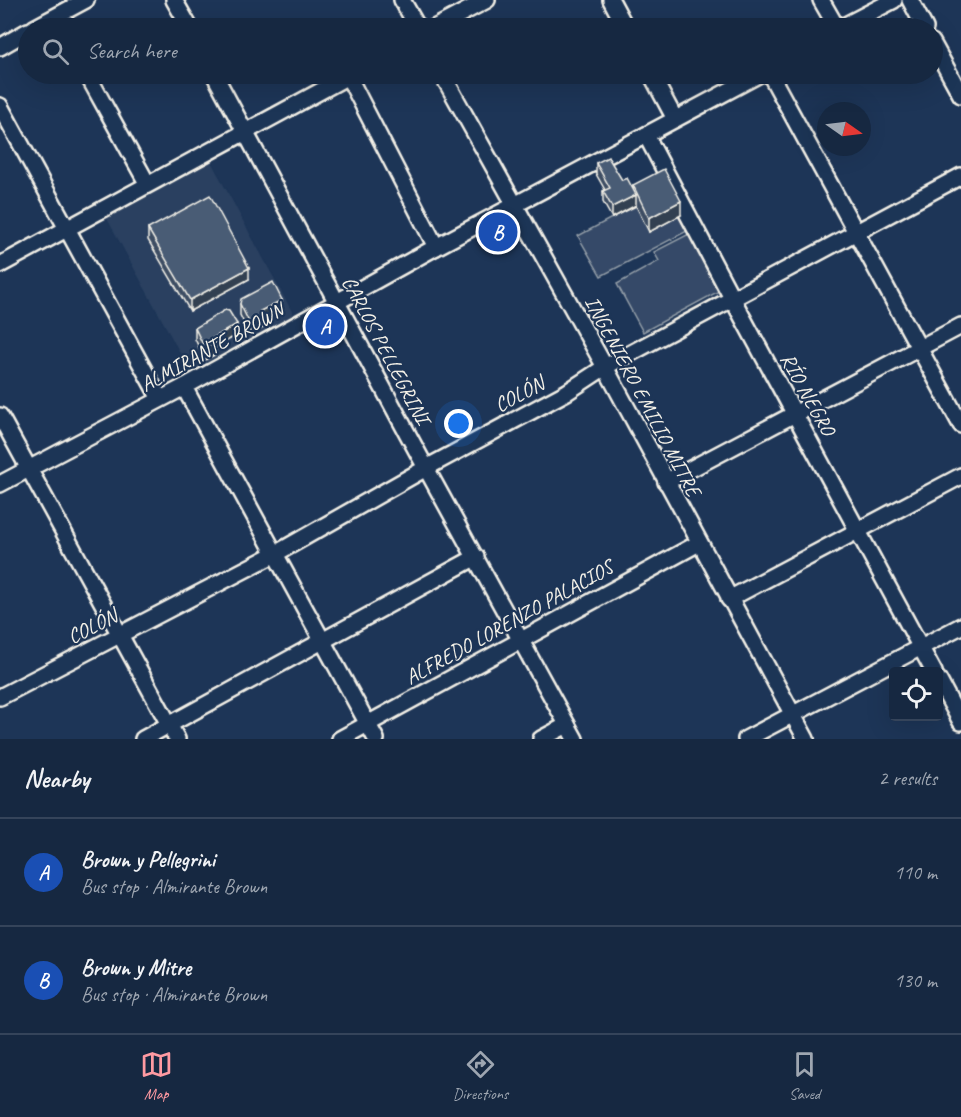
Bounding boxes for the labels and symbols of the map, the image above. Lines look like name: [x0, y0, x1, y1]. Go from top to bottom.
north arrow: [817, 102, 871, 156]
pin: B: [478, 210, 518, 254]
street label: CARLOS PELLEGRINI: [336, 272, 438, 432]
street label: INGENIERO EMILIO MITRE: [579, 291, 708, 503]
street label: ALMIRANTE BROWN: [136, 295, 291, 397]
pin: A: [306, 304, 344, 348]
street label: RÍO NEGRO: [775, 348, 842, 442]
street label: COLÓN: [490, 369, 551, 418]
your location: [444, 409, 473, 438]
street label: ALFREDO LORENZO PALACIOS: [400, 553, 620, 690]
street label: COLÓN: [63, 601, 124, 649]

